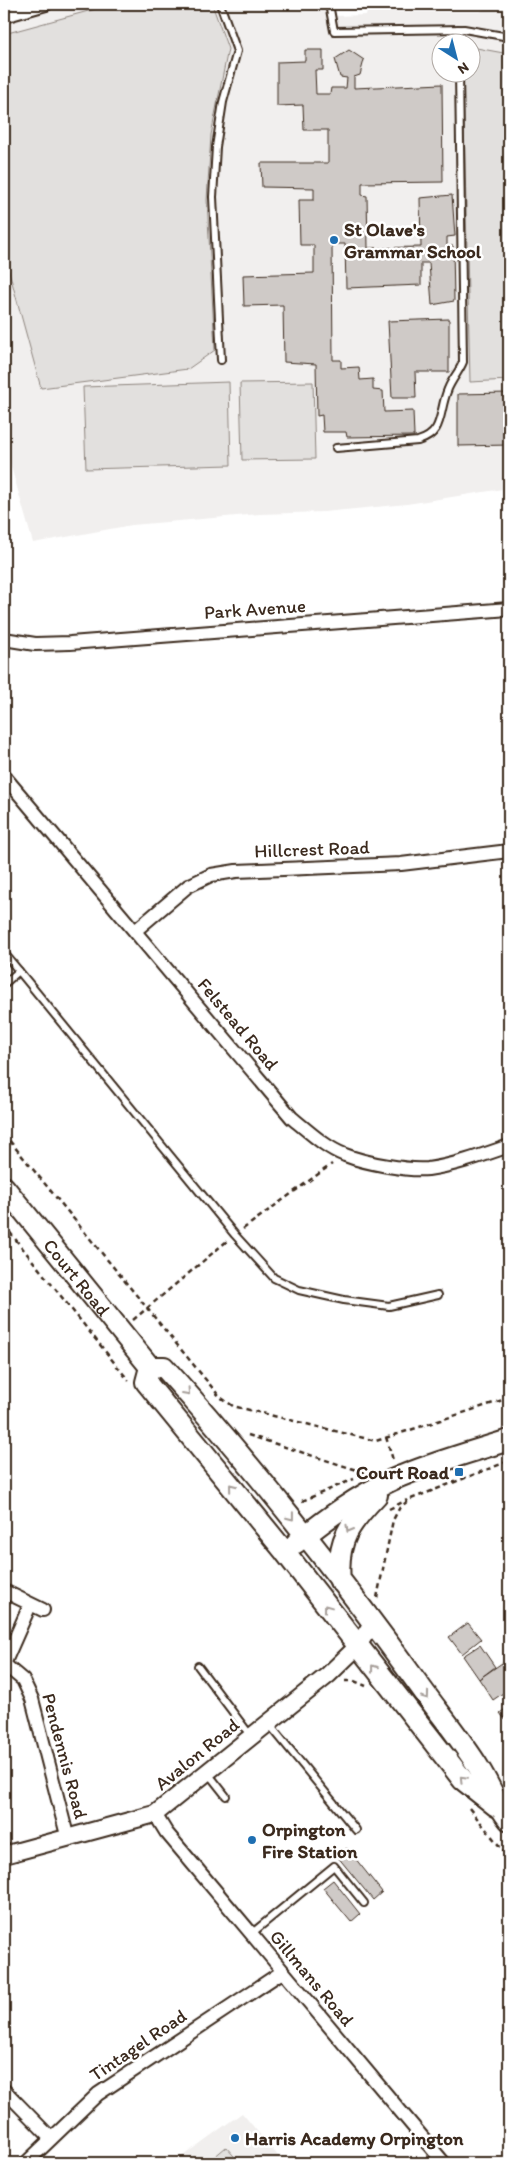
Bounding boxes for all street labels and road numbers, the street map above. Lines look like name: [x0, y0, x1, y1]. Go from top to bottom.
street label: Park Avenue: [203, 594, 307, 624]
street label: Hillcrest Road: [254, 835, 371, 863]
street label: Felstead Road: [193, 973, 283, 1075]
street label: Court Road: [39, 1234, 116, 1321]
street label: Pendennis Road: [37, 1691, 93, 1822]
street label: Avalon Road: [150, 1713, 244, 1795]
street label: Gillmans Road: [265, 1925, 359, 2031]
street label: Tintagel Road: [85, 2004, 191, 2086]

